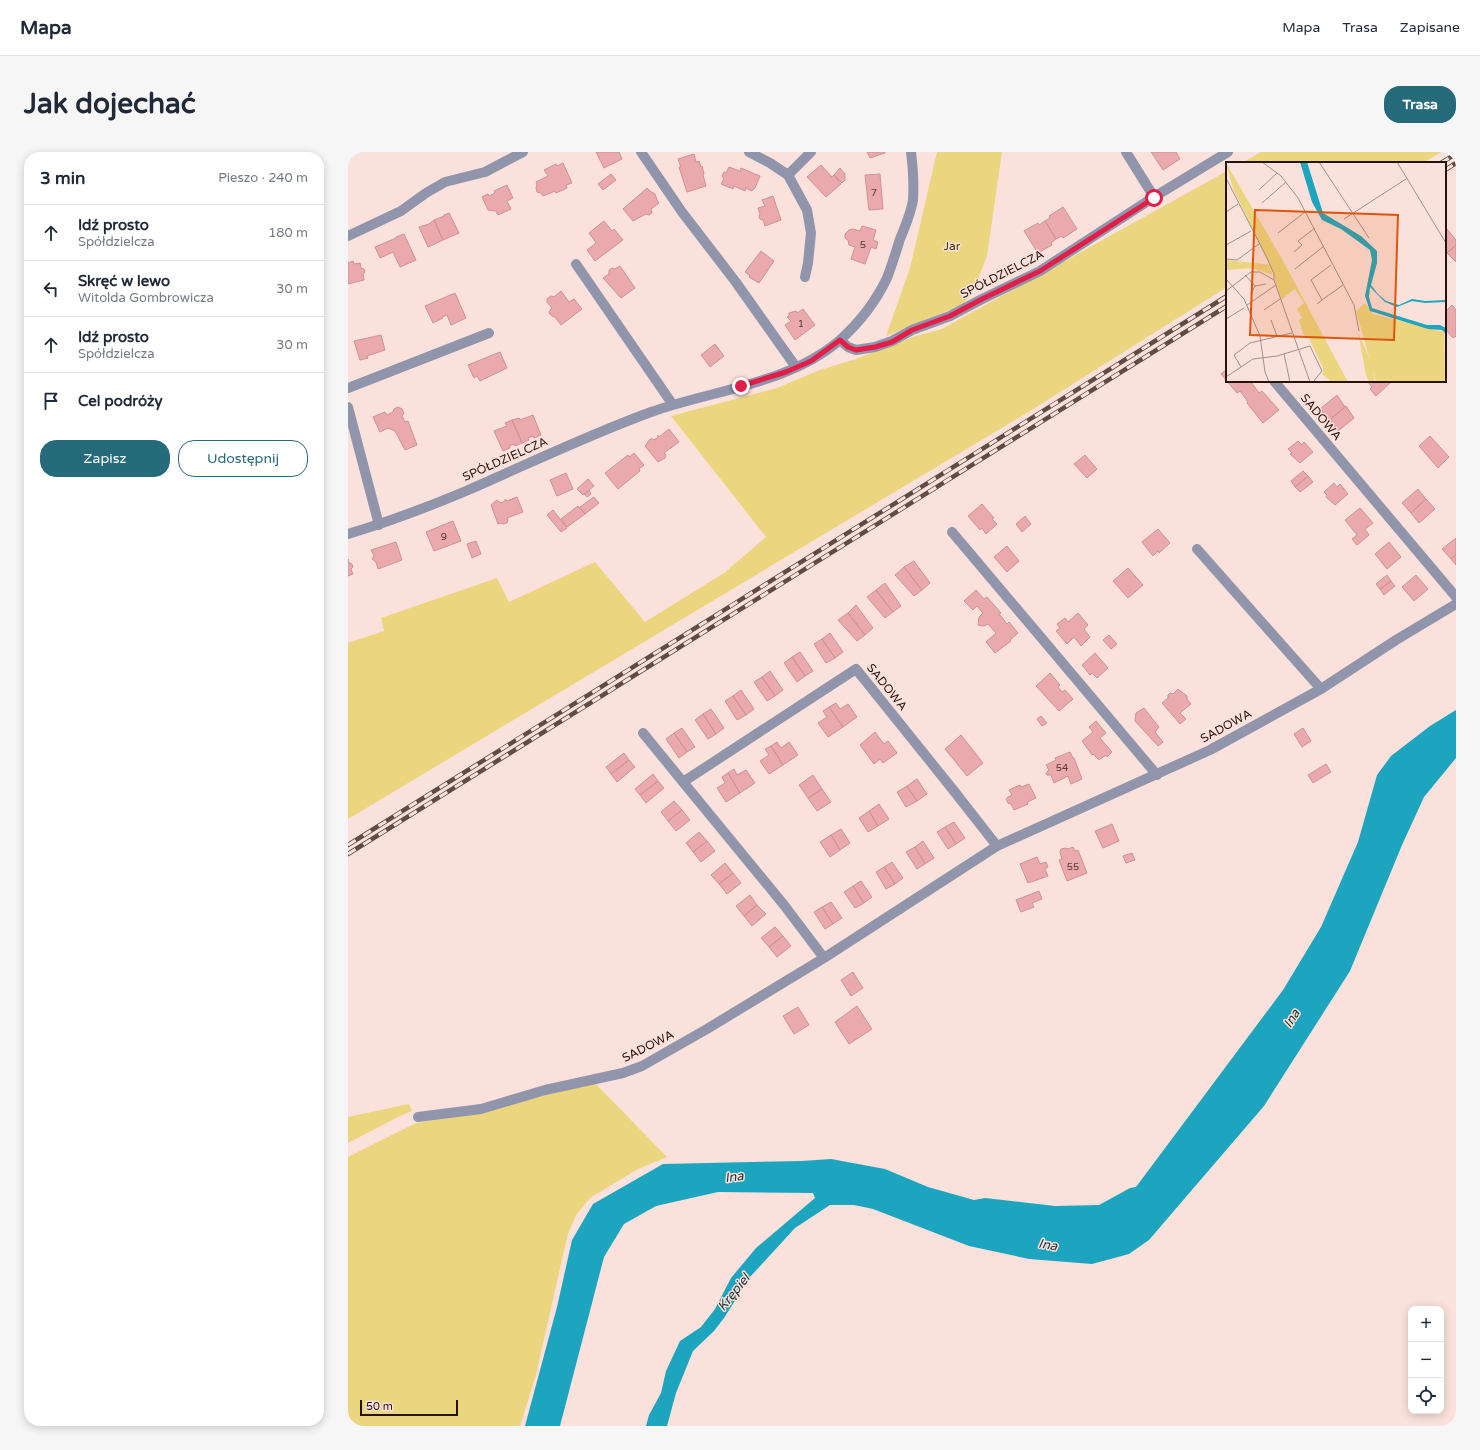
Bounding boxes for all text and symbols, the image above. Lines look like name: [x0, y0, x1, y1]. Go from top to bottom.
text: Mapa: [20, 17, 72, 39]
text: Mapa: [1282, 19, 1320, 36]
text: Trasa: [1342, 19, 1378, 36]
text: Zapisane: [1400, 19, 1460, 36]
button: Trasa: [1384, 86, 1456, 123]
text: Jak dojechać: [24, 87, 196, 121]
inset map: [1226, 162, 1446, 382]
text: 3 min: [40, 168, 85, 189]
text: Pieszo · 240 m: [218, 170, 308, 186]
house number: 7: [871, 187, 877, 199]
route start: [1145, 189, 1163, 207]
text: Idź prosto: [78, 216, 149, 234]
icon: ahead: [40, 222, 62, 244]
text: 180 m: [268, 225, 308, 241]
text: Spółdzielcza: [78, 234, 155, 250]
house number: 5: [860, 239, 866, 251]
park label: Jar: [944, 239, 961, 253]
street label: SPÓŁDZIELCZA: [958, 247, 1046, 301]
text: Skręć w lewo: [78, 272, 170, 290]
icon: left: [40, 278, 62, 300]
text: 30 m: [276, 281, 308, 297]
text: Witolda Gombrowicza: [78, 290, 214, 306]
house number: 1: [798, 318, 804, 330]
text: Idź prosto: [78, 328, 149, 346]
icon: ahead: [40, 334, 62, 356]
text: 30 m: [276, 337, 308, 353]
text: Spółdzielcza: [78, 346, 155, 362]
route end: [732, 377, 750, 395]
icon: arrive: [40, 390, 62, 412]
street label: SADOWA: [1298, 391, 1344, 443]
text: Cel podróży: [78, 392, 163, 410]
street label: SPÓŁDZIELCZA: [460, 434, 550, 484]
button: Zapisz: [40, 440, 170, 477]
button: Udostępnij: [178, 440, 308, 477]
house number: 9: [441, 531, 447, 543]
street label: SADOWA: [864, 661, 910, 713]
street label: SADOWA: [1198, 706, 1254, 746]
house number: 54: [1056, 762, 1068, 774]
house number: 55: [1067, 861, 1079, 873]
water label: Ina: [1280, 1006, 1304, 1031]
street label: SADOWA: [620, 1027, 676, 1065]
water label: Ina: [724, 1168, 745, 1186]
water label: Ina: [1037, 1235, 1059, 1255]
water label: Krępiel: [714, 1270, 755, 1314]
map controls: [1408, 1306, 1444, 1414]
button: +: [1408, 1306, 1444, 1342]
button: −: [1408, 1342, 1444, 1378]
button: locate: [1408, 1378, 1444, 1414]
scale bar: [360, 1398, 458, 1417]
text: 50 m: [366, 1400, 393, 1413]

